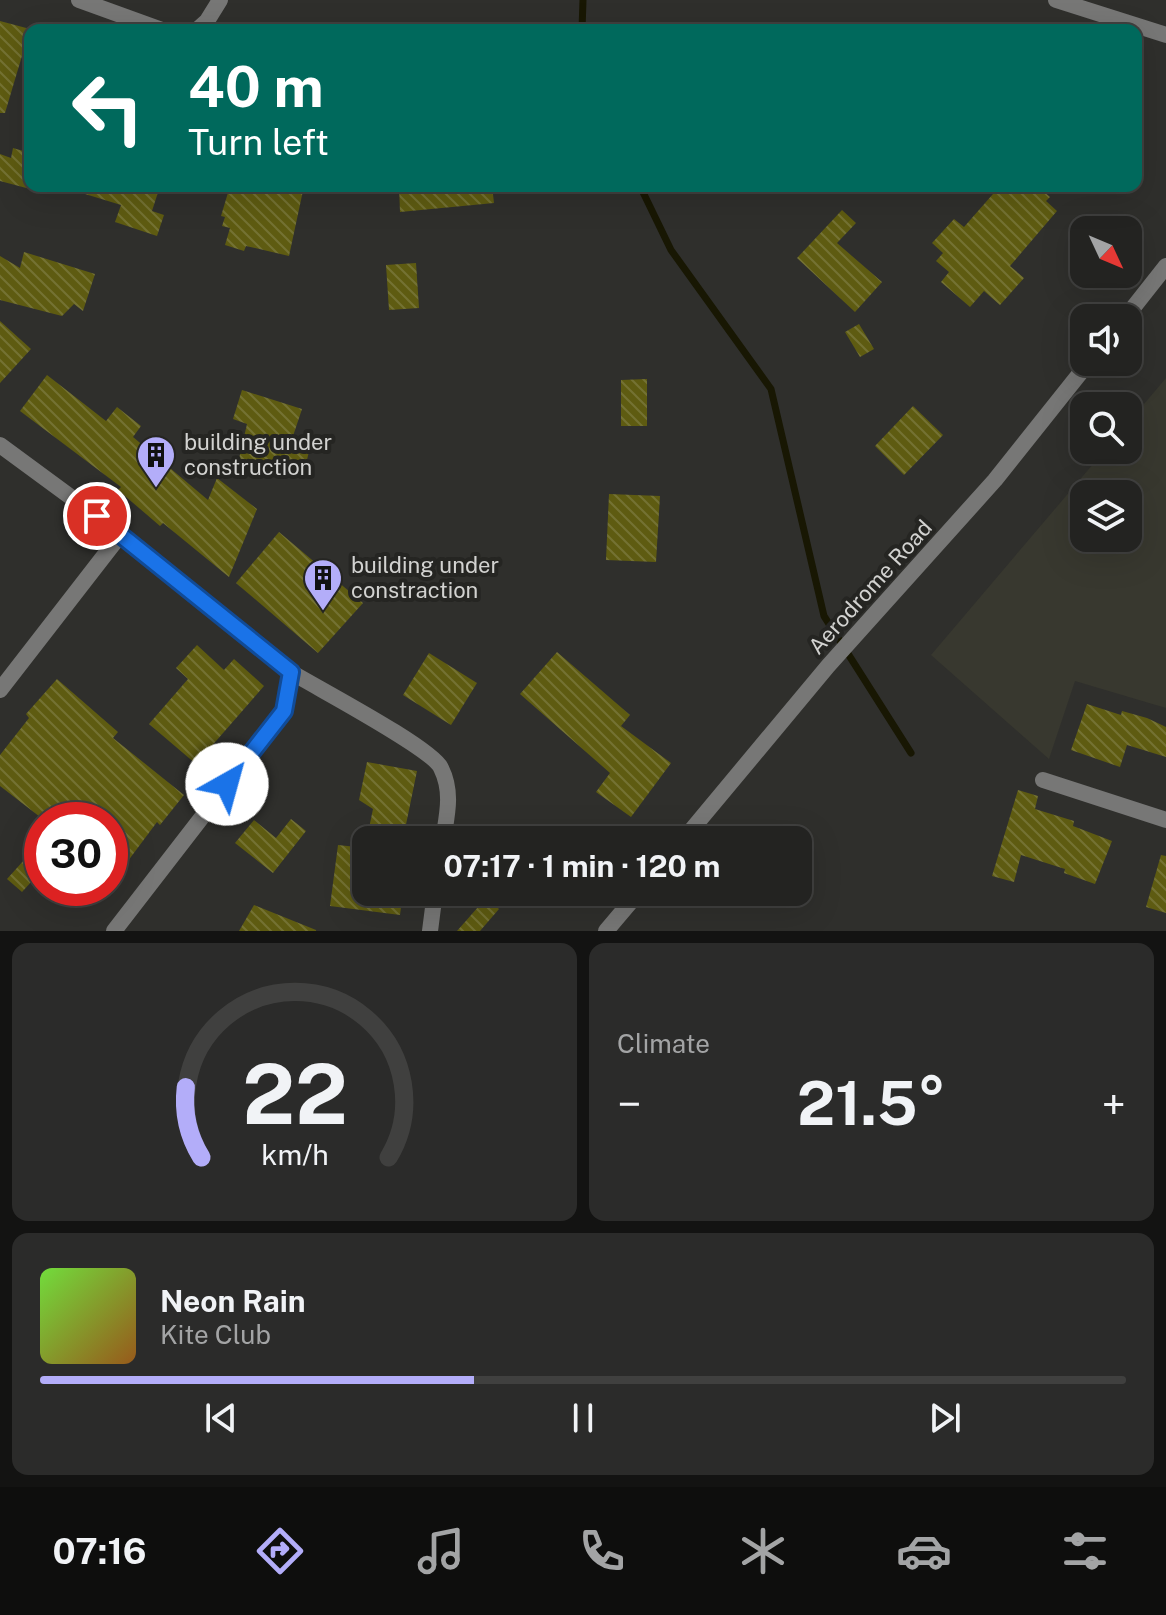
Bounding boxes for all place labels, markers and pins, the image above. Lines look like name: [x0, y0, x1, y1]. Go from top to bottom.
place label: building under construction: [184, 429, 332, 480]
building icon: building under construction: [135, 434, 177, 489]
pin: [63, 482, 131, 550]
place label: building under constraction: [351, 552, 499, 603]
building icon: building under constraction: [302, 557, 344, 612]

